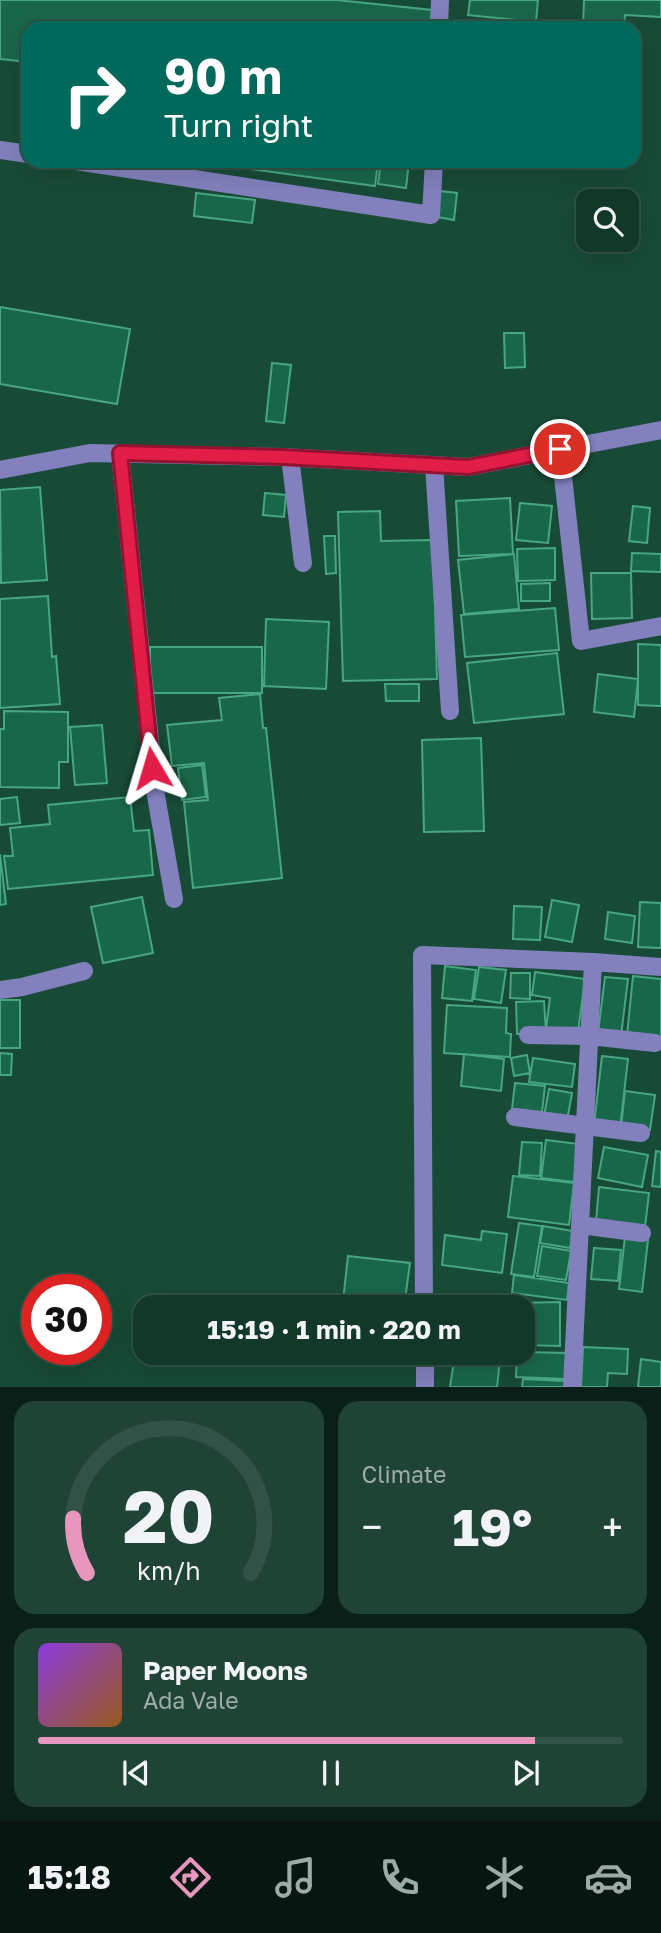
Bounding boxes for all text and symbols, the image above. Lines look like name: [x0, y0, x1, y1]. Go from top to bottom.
text: 90 m: [164, 46, 282, 105]
icon: right: [49, 49, 140, 140]
text: Turn right: [164, 106, 313, 144]
map controls: [576, 189, 639, 252]
button: search: [576, 189, 639, 252]
pin: [530, 419, 590, 479]
icon: arrive: [541, 430, 579, 468]
position arrow: [115, 731, 189, 805]
speed limit sign: 30: [21, 1274, 112, 1365]
text: 15:19 · 1 min · 220 m: [207, 1314, 461, 1345]
text: Climate: [362, 1460, 446, 1488]
text: 20: [123, 1473, 215, 1560]
text: 19°: [452, 1495, 532, 1557]
text: −: [362, 1504, 382, 1549]
text: +: [602, 1504, 623, 1549]
text: km/h: [137, 1555, 201, 1586]
text: Paper Moons: [143, 1655, 308, 1686]
text: Ada Vale: [143, 1686, 239, 1714]
icon: previous: [117, 1754, 155, 1792]
icon: pause: [312, 1754, 350, 1792]
icon: next: [507, 1754, 545, 1792]
icon: directions: [166, 1853, 215, 1902]
icon: music: [271, 1853, 320, 1902]
icon: phone: [375, 1853, 424, 1902]
icon: climate: [480, 1853, 529, 1902]
icon: car: [584, 1853, 633, 1902]
text: 15:18: [28, 1858, 111, 1896]

